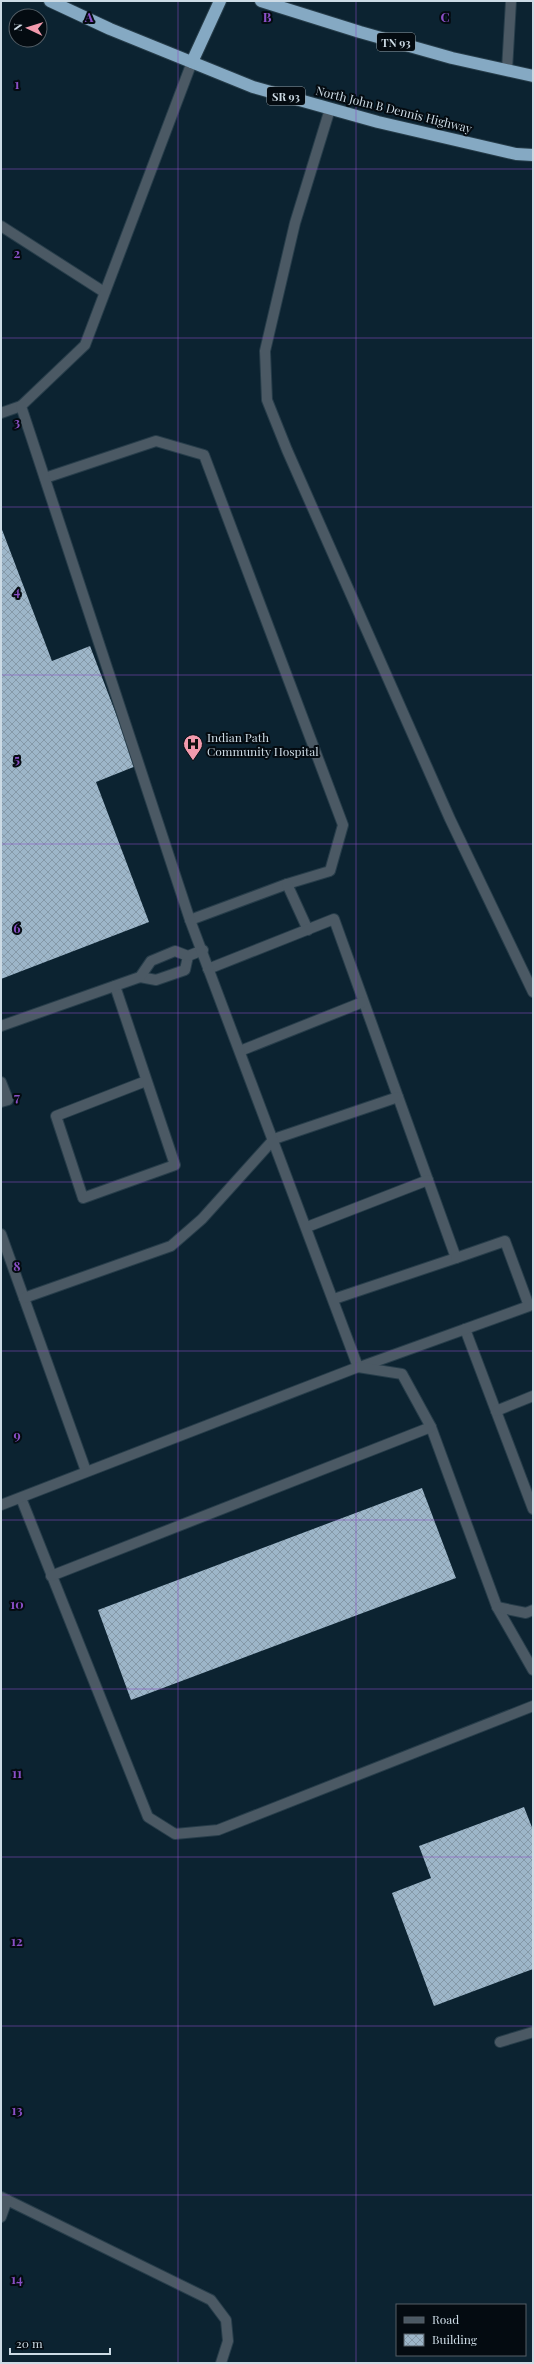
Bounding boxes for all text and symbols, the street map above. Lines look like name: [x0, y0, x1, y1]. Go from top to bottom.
north arrow: [8, 8, 48, 48]
text: A: [84, 8, 94, 25]
text: B: [263, 8, 272, 25]
text: C: [440, 8, 450, 25]
text: N: [10, 23, 25, 32]
road number: TN 93: [377, 33, 415, 51]
text: 1: [15, 75, 20, 92]
street label: North John B Dennis Highway: [314, 82, 474, 136]
road number: SR 93: [267, 87, 305, 105]
text: 2: [14, 244, 21, 261]
text: 3: [14, 413, 20, 430]
text: 4: [14, 582, 21, 599]
place label: Indian Path Community Hospital: [207, 729, 319, 759]
hospital icon: Indian Path Community Hospital: [182, 733, 204, 761]
text: 5: [14, 750, 20, 767]
text: 6: [13, 919, 21, 936]
text: 7: [14, 1088, 20, 1105]
text: 8: [13, 1257, 21, 1274]
text: 9: [13, 1426, 21, 1443]
text: 10: [10, 1595, 24, 1612]
text: 11: [12, 1764, 22, 1781]
text: 12: [11, 1932, 23, 1949]
text: 13: [11, 2101, 23, 2118]
text: 14: [11, 2270, 23, 2287]
legend: [396, 2304, 526, 2356]
text: Road: [432, 2311, 459, 2327]
scale bar: [10, 2330, 110, 2356]
text: Building: [432, 2331, 478, 2347]
text: 20 m: [16, 2335, 43, 2351]

